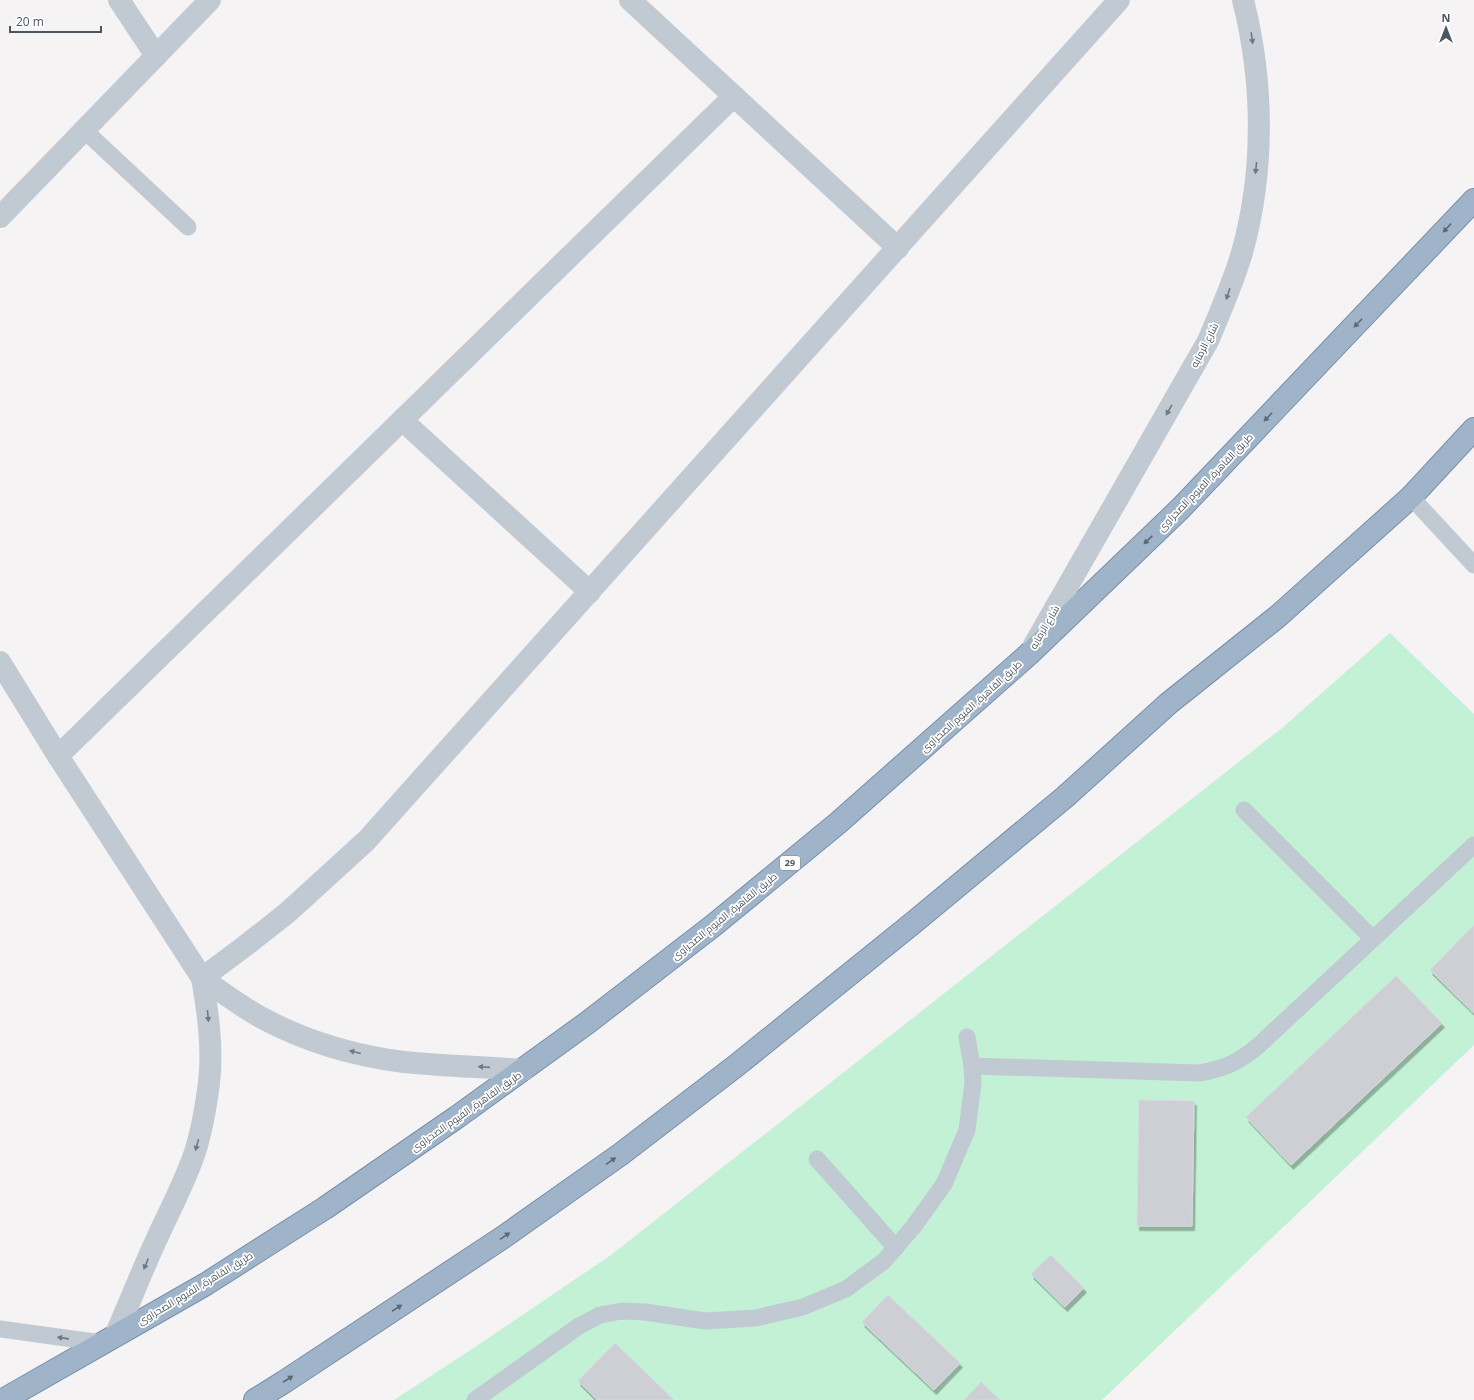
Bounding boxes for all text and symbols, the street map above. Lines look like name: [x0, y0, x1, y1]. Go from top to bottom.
scale bar: [10, 8, 101, 34]
north arrow: [1426, 8, 1466, 48]
text: N: [1442, 10, 1450, 25]
text: 20 m: [16, 13, 44, 30]
one-way arrow: [1249, 32, 1255, 44]
one-way arrow: [1253, 162, 1260, 174]
one-way arrow: [1443, 223, 1452, 233]
one-way arrow: [1224, 288, 1230, 300]
one-way arrow: [1353, 318, 1363, 328]
street label: شارع الرمايه: [1187, 320, 1221, 370]
one-way arrow: [1166, 404, 1173, 416]
one-way arrow: [1263, 412, 1273, 422]
street label: طريق القاهرة, الفيوم الصحراوى: [1154, 430, 1257, 535]
one-way arrow: [1143, 535, 1153, 545]
street label: شارع الرمايه: [1026, 603, 1062, 651]
street label: طريق القاهرة, الفيوم الصحراوى: [917, 657, 1025, 756]
road number: 29: [780, 856, 800, 870]
street label: طريق القاهرة, الفيوم الصحراوى: [668, 869, 780, 964]
one-way arrow: [205, 1010, 212, 1022]
one-way arrow: [349, 1049, 361, 1055]
one-way arrow: [478, 1064, 490, 1071]
street label: طريق القاهرة, الفيوم الصحراوى: [408, 1067, 525, 1155]
one-way arrow: [193, 1138, 199, 1151]
one-way arrow: [606, 1157, 616, 1165]
one-way arrow: [500, 1232, 511, 1240]
street label: طريق القاهرة, الفيوم الصحراوى: [135, 1248, 256, 1329]
one-way arrow: [143, 1258, 149, 1270]
one-way arrow: [392, 1304, 402, 1312]
one-way arrow: [57, 1335, 70, 1341]
one-way arrow: [283, 1376, 294, 1383]

